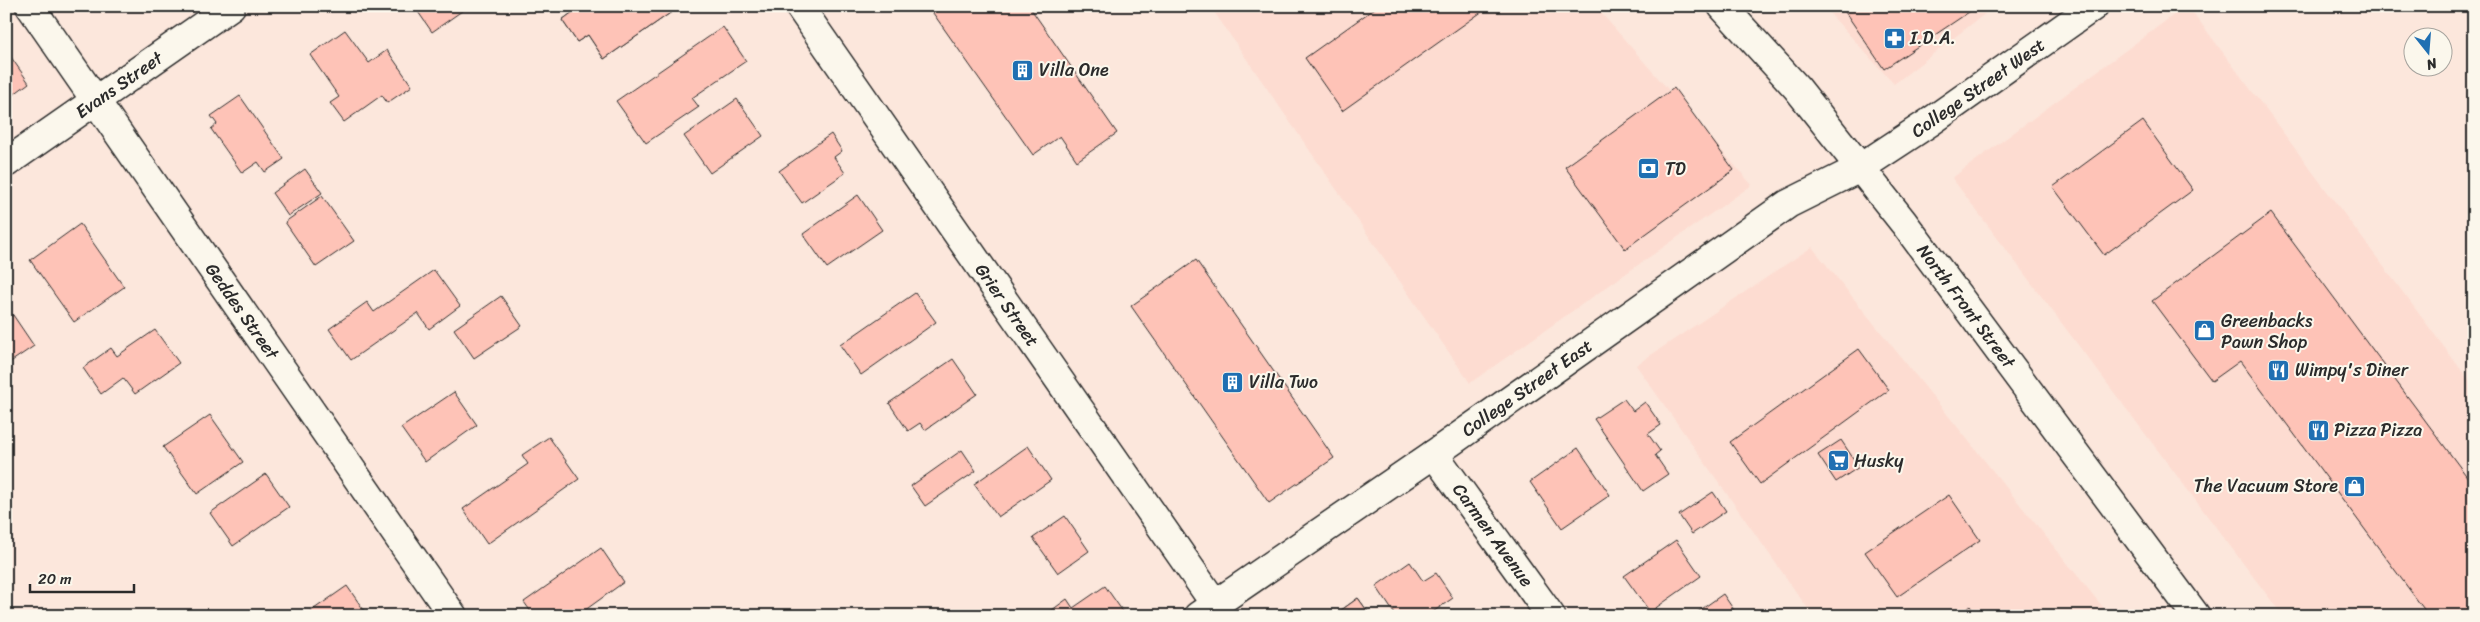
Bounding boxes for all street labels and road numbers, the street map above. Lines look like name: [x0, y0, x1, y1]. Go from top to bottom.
street label: College Street West: [1904, 30, 2052, 146]
street label: Evans Street: [68, 42, 170, 127]
street label: North Front Street: [1908, 237, 2024, 376]
street label: Geddes Street: [197, 256, 288, 367]
street label: Grier Street: [966, 256, 1048, 354]
street label: College Street East: [1455, 331, 1600, 445]
street label: Carmen Avenue: [1444, 476, 1542, 594]

